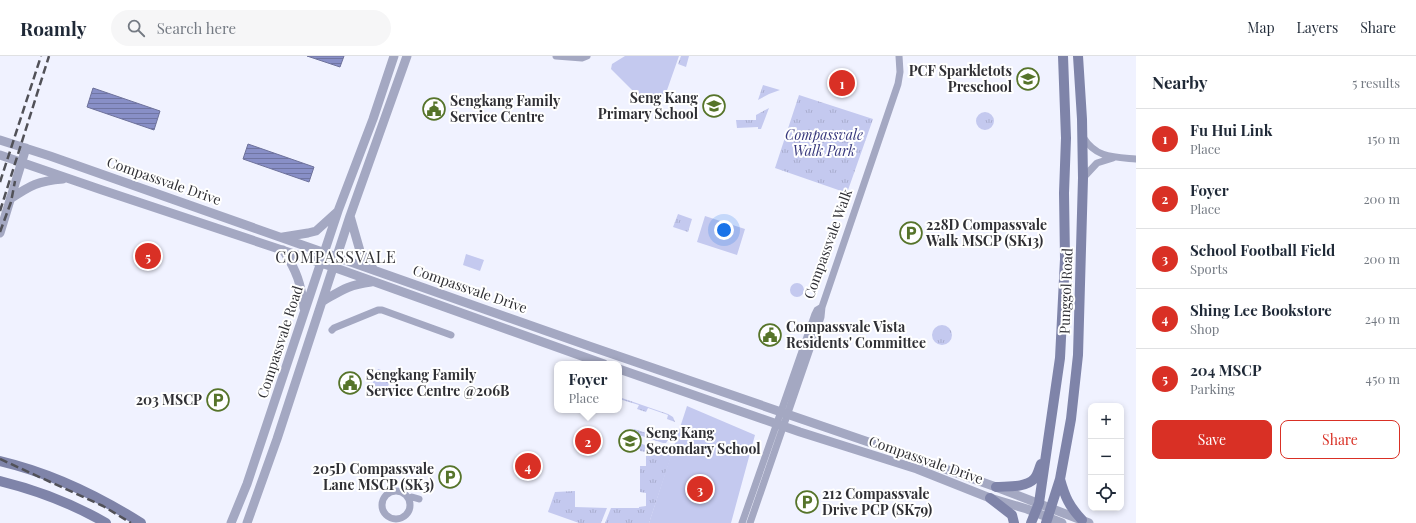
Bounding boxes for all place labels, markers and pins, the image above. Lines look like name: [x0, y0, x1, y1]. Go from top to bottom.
place label: PCF Sparkletots Preschool: [909, 61, 1013, 96]
school or university icon: PCF Sparkletots Preschool: [1015, 66, 1041, 92]
pin: 1: [829, 68, 855, 98]
place label: Seng Kang Primary School: [598, 88, 699, 123]
place label: Sengkang Family Service Centre: [450, 91, 561, 126]
school or university icon: Seng Kang Primary School: [701, 93, 727, 119]
public building icon: Sengkang Family Service Centre: [421, 96, 447, 122]
place label: 228D Compassvale Walk MSCP (SK13): [925, 215, 1047, 250]
parking icon: 228D Compassvale Walk MSCP (SK13): [898, 220, 924, 246]
pin: 5: [135, 241, 161, 271]
place label: Compassvale Vista Residents' Committee: [786, 317, 926, 352]
public building icon: Compassvale Vista Residents' Committee: [757, 322, 783, 348]
place label: Sengkang Family Service Centre @206B: [366, 365, 510, 400]
public building icon: Sengkang Family Service Centre @206B: [337, 370, 363, 396]
parking icon: 203 MSCP: [205, 387, 231, 413]
place label: 203 MSCP: [136, 390, 202, 409]
place label: Seng Kang Secondary School: [646, 423, 761, 458]
pin: 2: [575, 426, 601, 456]
school or university icon: Seng Kang Secondary School: [617, 428, 643, 454]
pin: 4: [515, 451, 541, 481]
place label: 205D Compassvale Lane MSCP (SK3): [313, 459, 434, 494]
parking icon: 205D Compassvale Lane MSCP (SK3): [437, 464, 463, 490]
pin: 3: [687, 474, 713, 504]
place label: 212 Compassvale Drive PCP (SK79): [822, 484, 932, 519]
parking icon: 212 Compassvale Drive PCP (SK79): [794, 489, 820, 515]

